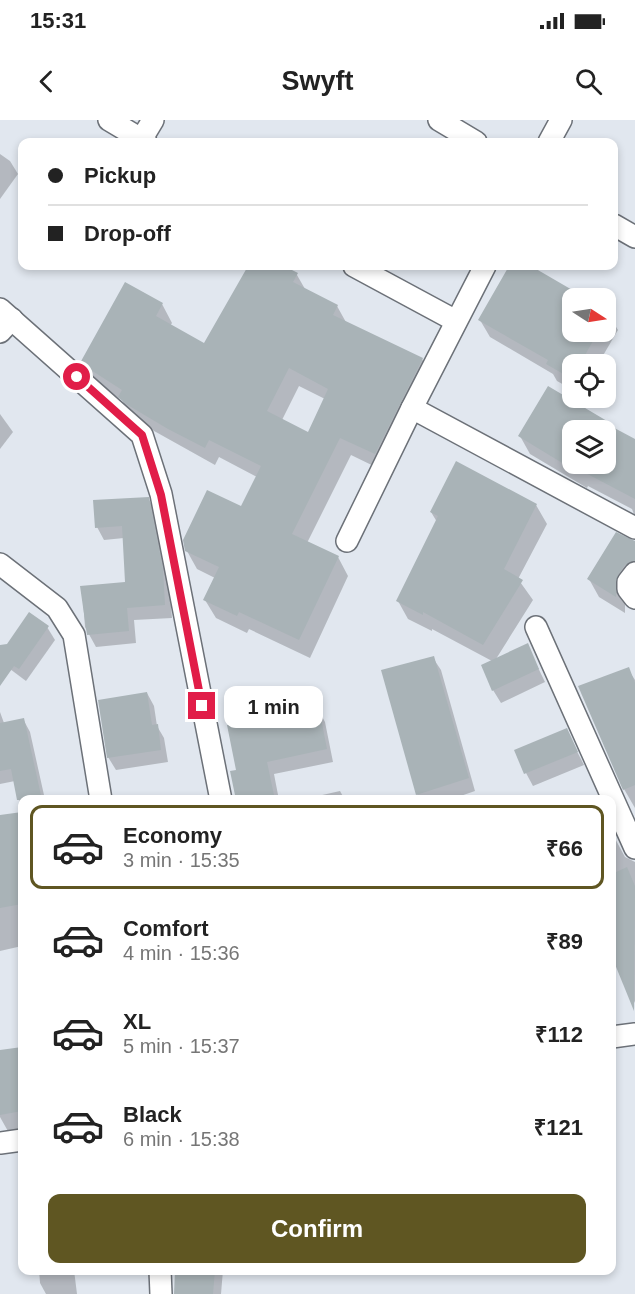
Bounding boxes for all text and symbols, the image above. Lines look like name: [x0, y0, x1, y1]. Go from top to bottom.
text: 15:31: [30, 8, 86, 33]
icon: back: [30, 65, 63, 98]
icon: search: [572, 65, 605, 98]
text: Swyft: [281, 66, 354, 96]
text: Pickup: [84, 163, 156, 188]
text: Drop-off: [84, 221, 171, 246]
north arrow: [562, 288, 616, 342]
map controls: [562, 288, 616, 474]
button: locate: [562, 354, 616, 408]
route start: [63, 363, 90, 390]
button: layers: [562, 420, 616, 474]
callout: 1 min: [223, 685, 322, 727]
route end: [188, 692, 215, 719]
text: 1 min: [247, 696, 300, 718]
icon: car: [51, 820, 105, 874]
text: Economy: [123, 823, 222, 848]
text: ₹66: [546, 836, 583, 861]
text: 3 min · 15:35: [123, 849, 240, 871]
icon: car: [51, 913, 105, 967]
text: Comfort: [123, 916, 209, 941]
text: ₹89: [546, 929, 583, 954]
text: 4 min · 15:36: [123, 942, 240, 964]
icon: car: [51, 1006, 105, 1060]
text: XL: [123, 1009, 151, 1034]
text: ₹112: [535, 1022, 583, 1047]
text: 5 min · 15:37: [123, 1035, 240, 1057]
icon: car: [51, 1099, 105, 1153]
text: Black: [123, 1102, 182, 1127]
text: ₹121: [534, 1115, 583, 1140]
text: 6 min · 15:38: [123, 1128, 240, 1150]
button: Confirm: [48, 1194, 586, 1263]

